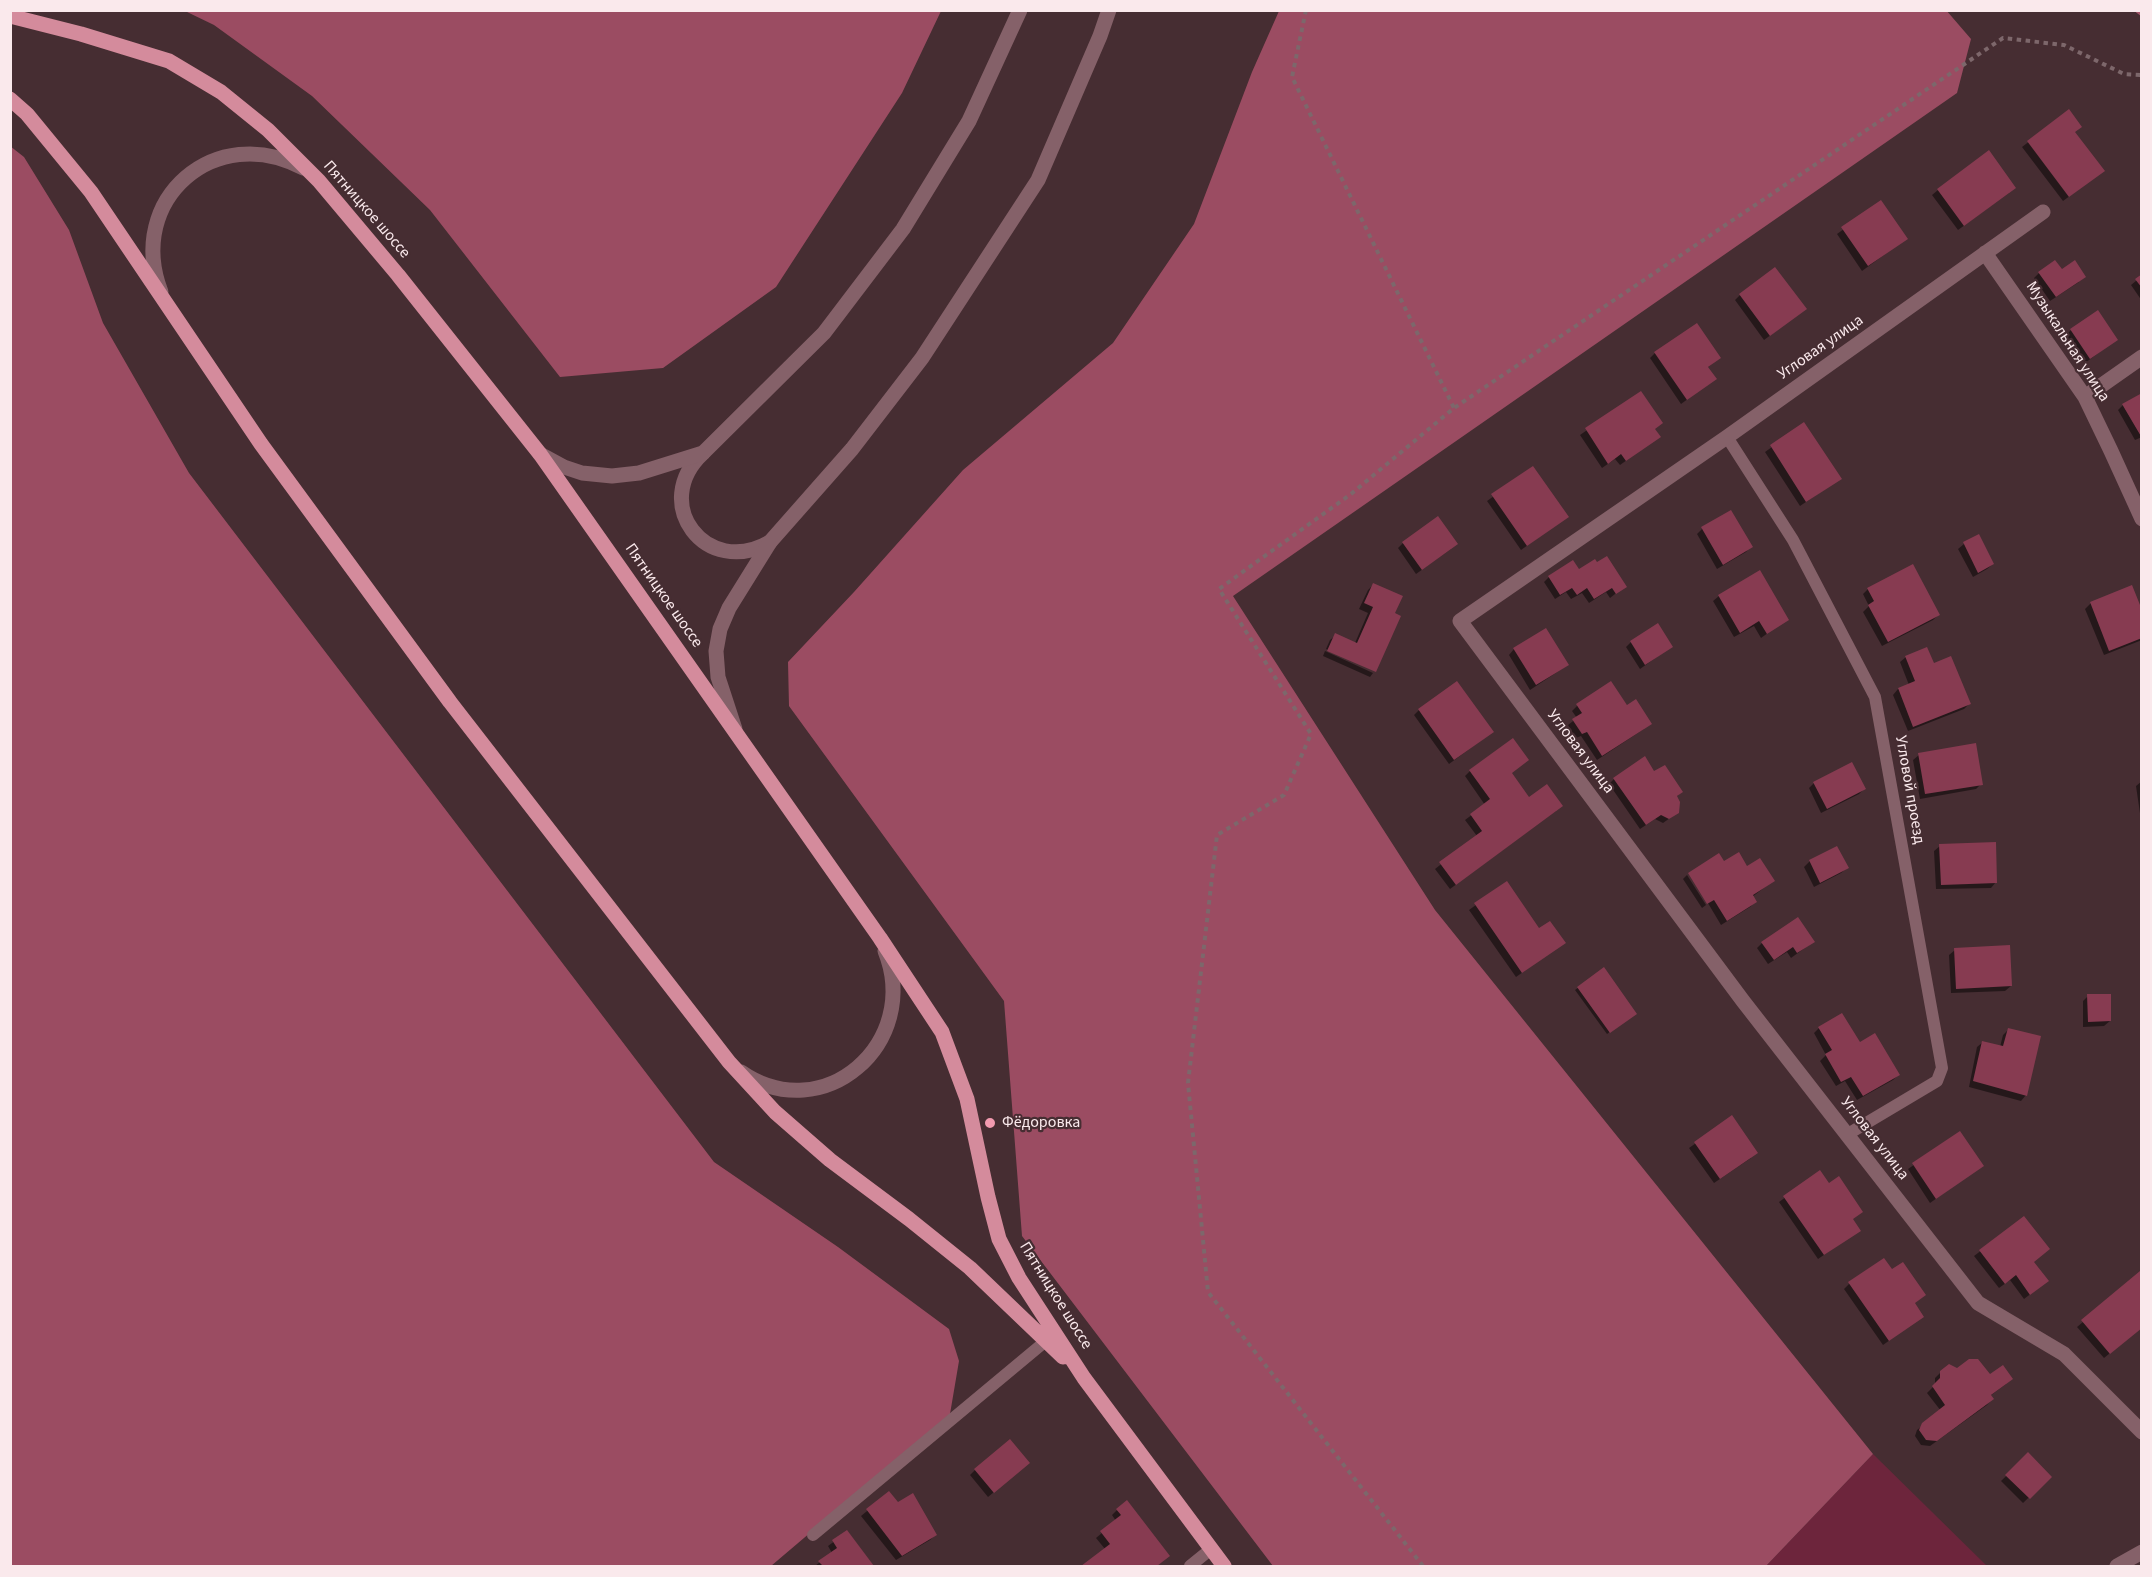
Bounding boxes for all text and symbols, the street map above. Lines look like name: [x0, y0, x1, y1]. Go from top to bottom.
street label: Пятницкое шоссе: [318, 157, 414, 263]
street label: Музыкальная улица: [2021, 278, 2113, 406]
street label: Угловая улица: [1774, 311, 1868, 385]
street label: Пятницкое шоссе: [620, 540, 706, 652]
street label: Угловая улица: [1542, 706, 1618, 798]
street label: Угловой проезд: [1890, 734, 1928, 846]
street label: Угловая улица: [1836, 1094, 1912, 1184]
place label: Фёдоровка: [1002, 1113, 1080, 1133]
marker: Фёдоровка: [983, 1116, 997, 1130]
street label: Пятницкое шоссе: [1014, 1239, 1096, 1353]

